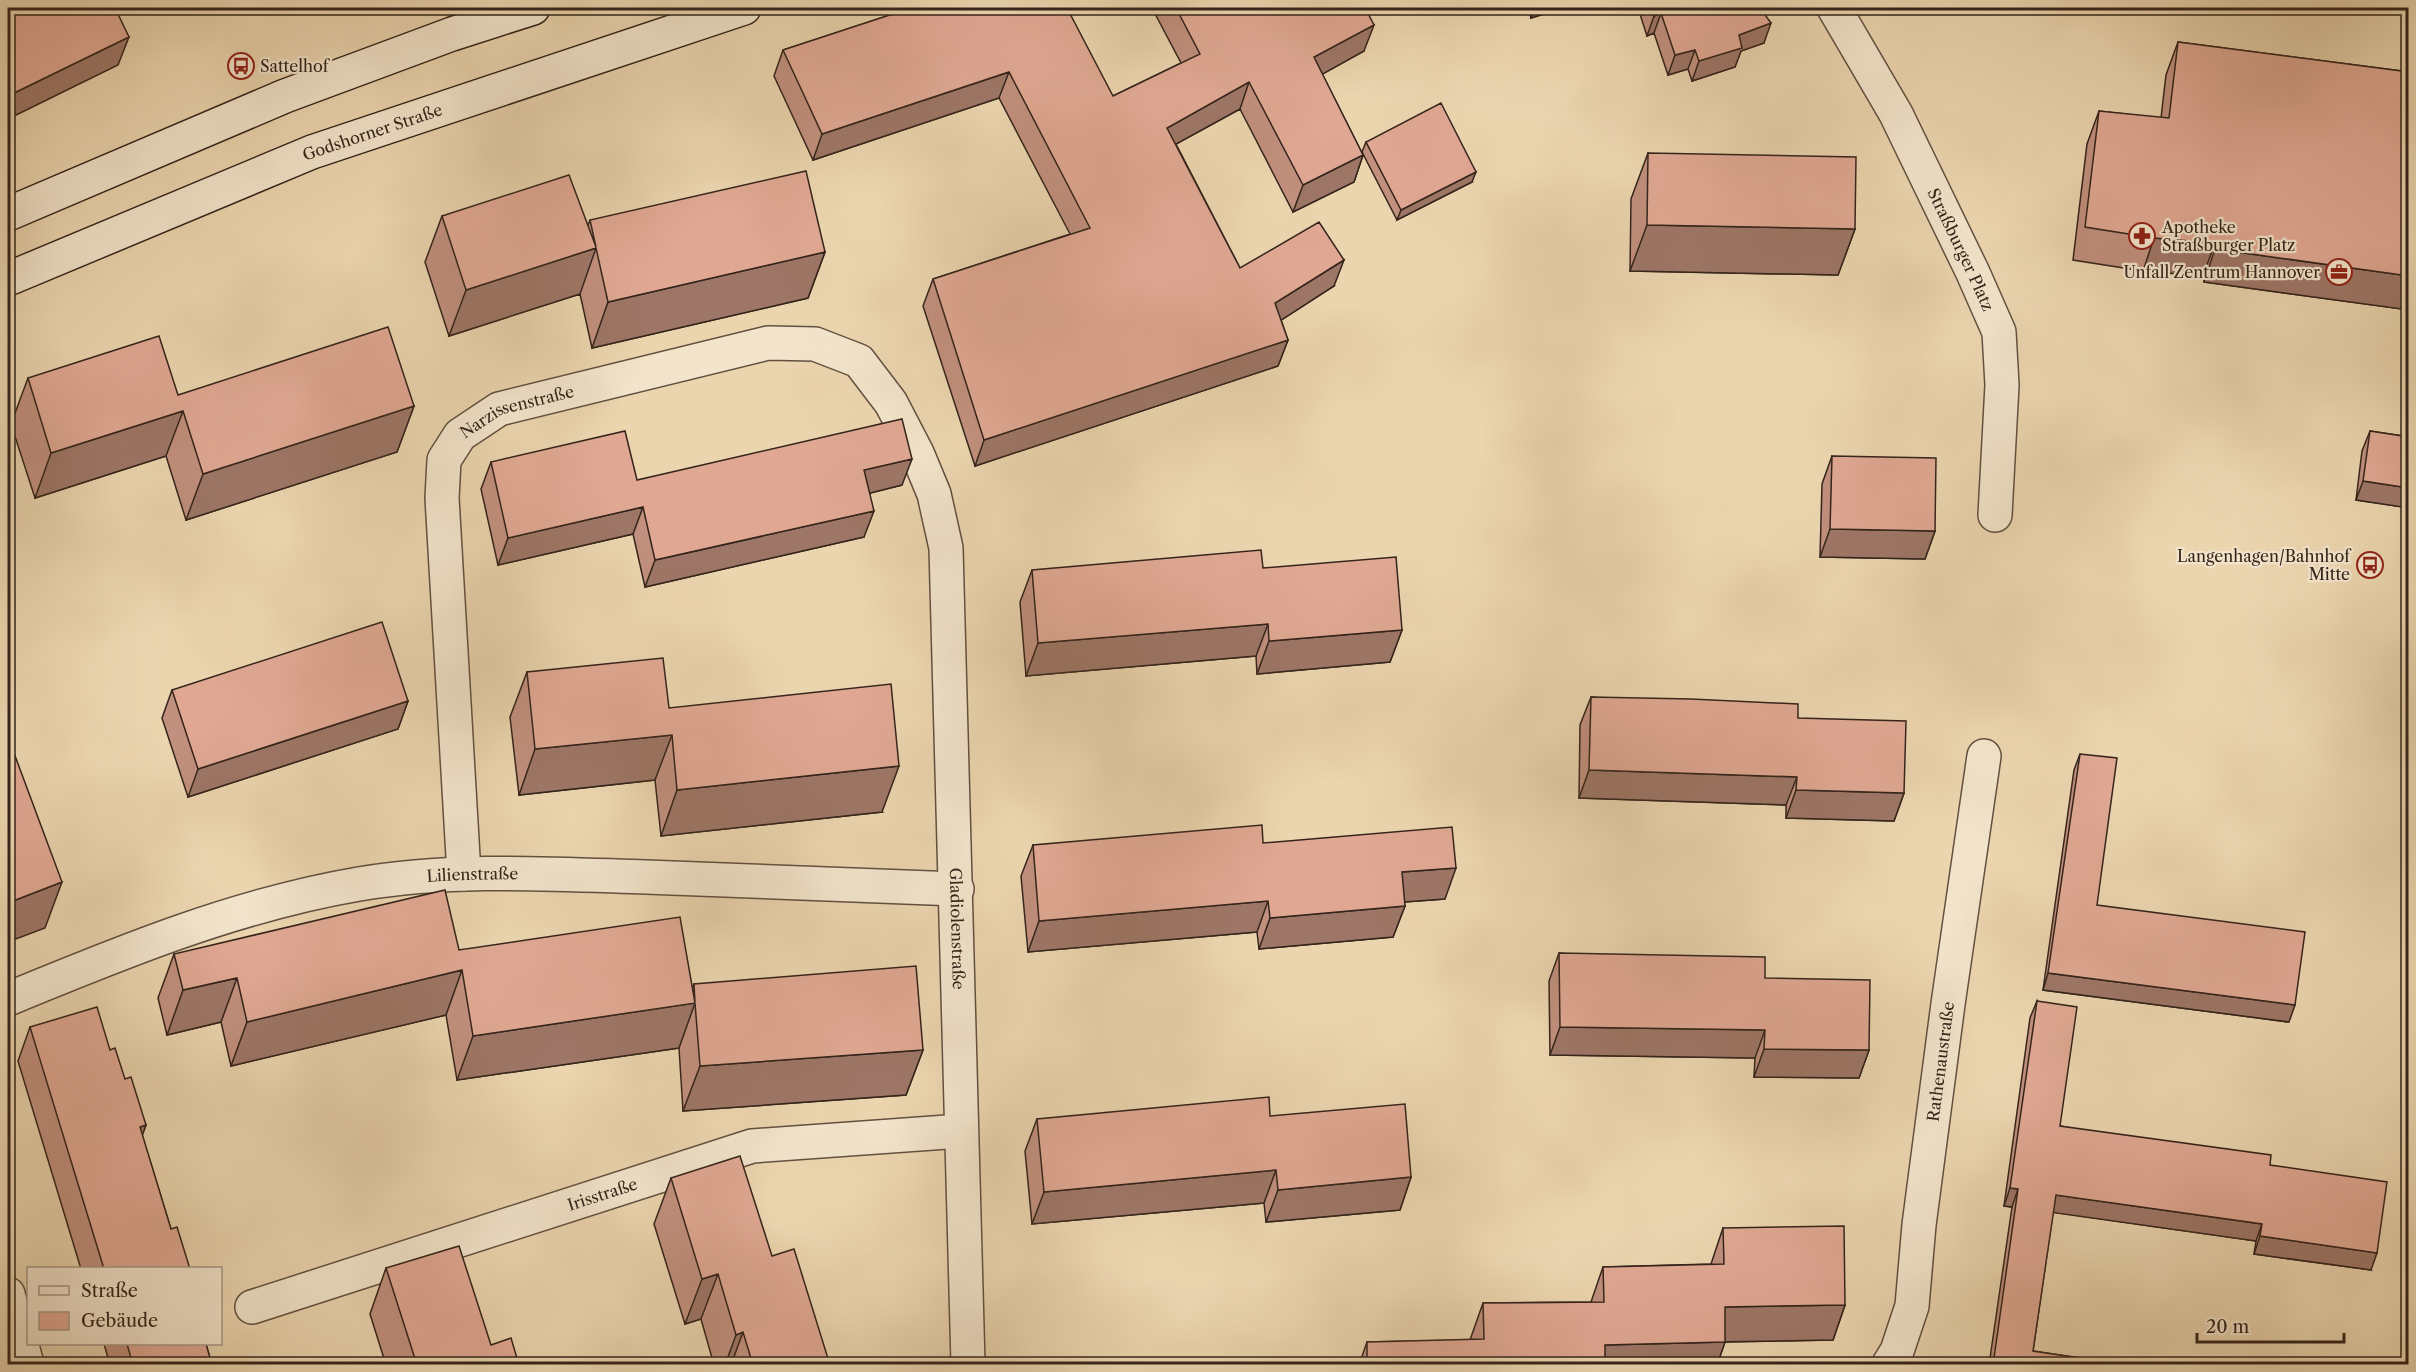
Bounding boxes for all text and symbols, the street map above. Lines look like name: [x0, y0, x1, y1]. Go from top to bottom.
bus stop icon: Sattelhof: [226, 51, 256, 81]
place label: Sattelhof: [260, 56, 331, 76]
street label: Godshorner Straße: [299, 99, 445, 165]
street label: Straßburger Platz: [1923, 185, 1998, 314]
place label: Apotheke Straßburger Platz: [2161, 217, 2295, 255]
pharmacy icon: Apotheke Straßburger Platz: [2127, 221, 2157, 251]
office icon: Unfall Zentrum Hannover: [2324, 257, 2354, 287]
place label: Unfall Zentrum Hannover: [2124, 262, 2320, 282]
street label: Narzissenstraße: [456, 381, 576, 442]
place label: Langenhagen/Bahnhof Mitte: [2177, 546, 2352, 584]
bus stop icon: Langenhagen/Bahnhof Mitte: [2355, 550, 2385, 580]
street label: Lilienstraße: [426, 863, 518, 886]
street label: Gladiolenstraße: [946, 867, 969, 990]
street label: Rathenaustraße: [1923, 1000, 1958, 1123]
street label: Irisstraße: [565, 1174, 640, 1215]
legend: [27, 1267, 222, 1345]
text: Straße: [81, 1280, 138, 1302]
scale bar: [2197, 1306, 2344, 1344]
text: Gebäude: [81, 1310, 158, 1332]
text: 20 m: [2206, 1316, 2250, 1338]

